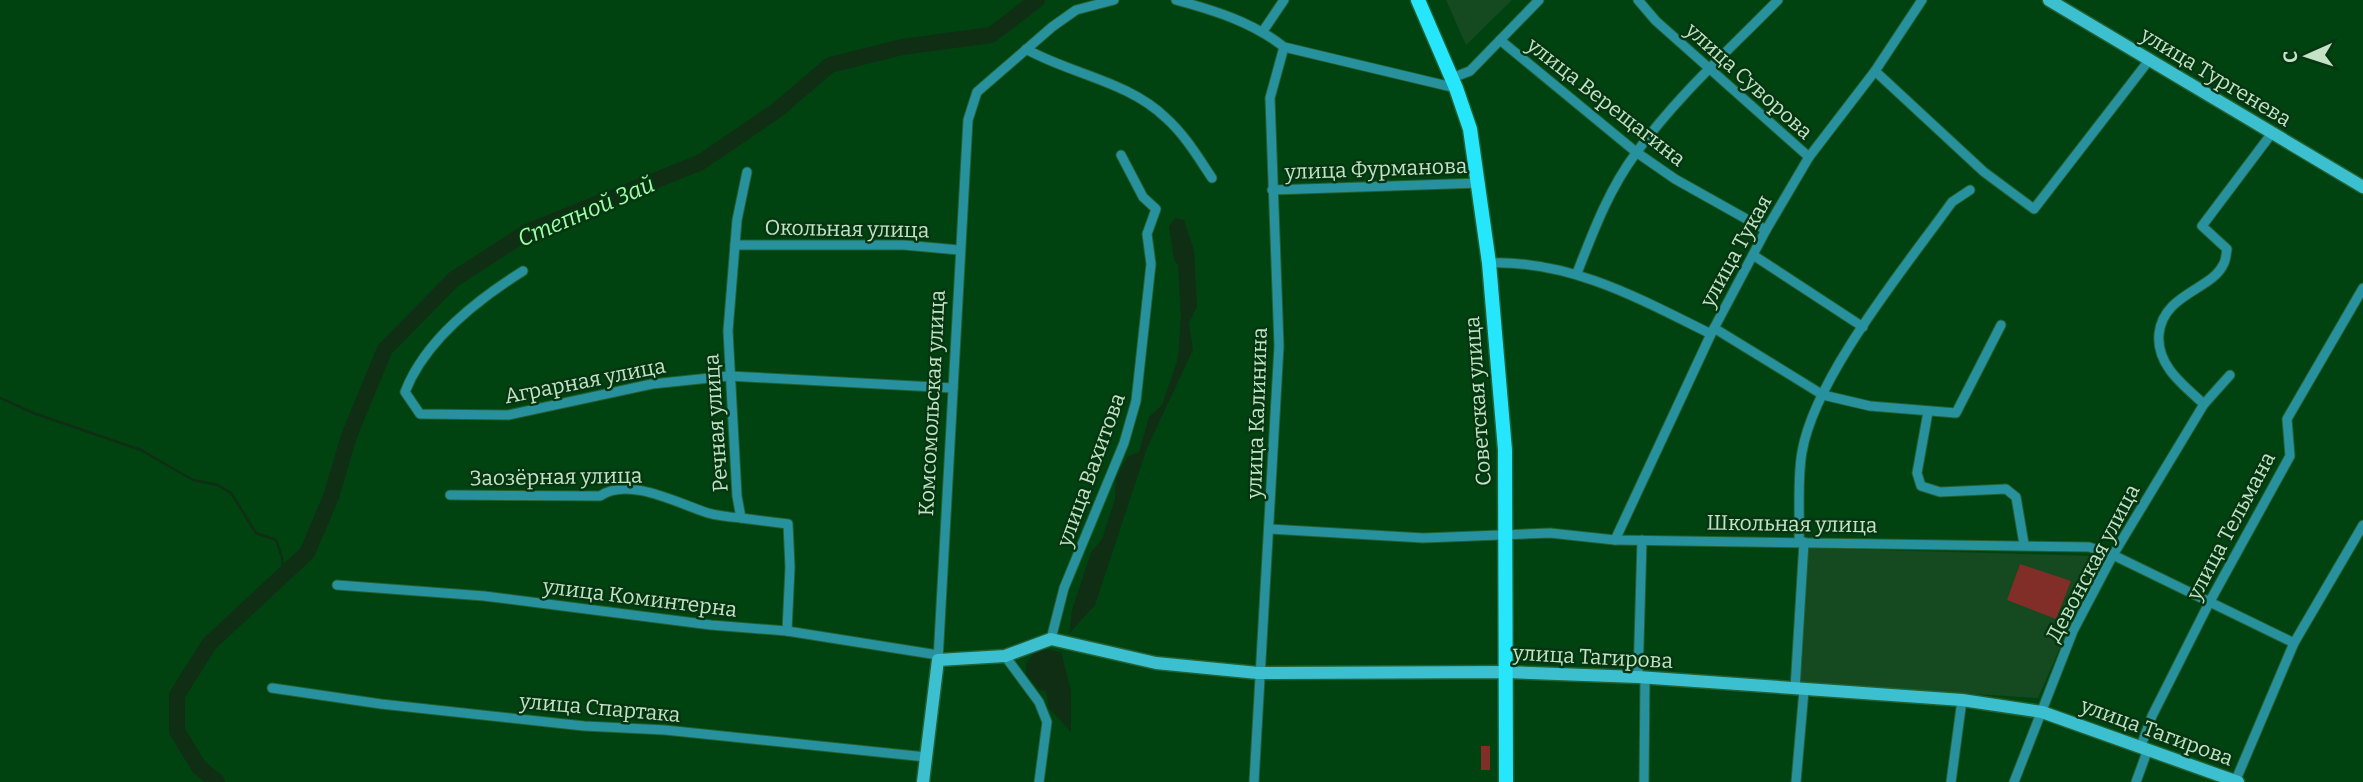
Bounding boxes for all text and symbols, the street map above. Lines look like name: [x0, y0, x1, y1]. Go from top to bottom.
street label: улица Суворова: [1679, 16, 1818, 145]
street label: улица Тургенева: [2135, 21, 2297, 133]
north arrow: [2272, 21, 2342, 91]
street label: улица Верещагина: [1521, 31, 1691, 172]
text: С: [2279, 50, 2302, 63]
street label: улица Фурманова: [1283, 153, 1468, 185]
water label: Степной Зай: [513, 170, 659, 252]
street label: улица Тукая: [1694, 190, 1777, 312]
street label: Окольная улица: [764, 215, 930, 243]
street label: Комсомольская улица: [913, 289, 951, 517]
street label: Советская улица: [1459, 315, 1497, 487]
street label: улица Калинина: [1241, 326, 1273, 500]
street label: Речная улица: [698, 352, 734, 493]
street label: Аграрная улица: [502, 353, 668, 409]
street label: улица Вахитова: [1051, 389, 1131, 551]
street label: улица Тельмана: [2181, 447, 2281, 605]
street label: Заозёрная улица: [469, 462, 643, 492]
street label: Девонская улица: [2040, 479, 2146, 646]
street label: Школьная улица: [1706, 510, 1878, 538]
street label: улица Коминтерна: [540, 573, 739, 623]
street label: улица Тагирова: [1511, 640, 1674, 674]
street label: улица Спартака: [518, 688, 682, 728]
street label: улица Тагирова: [2076, 692, 2237, 772]

